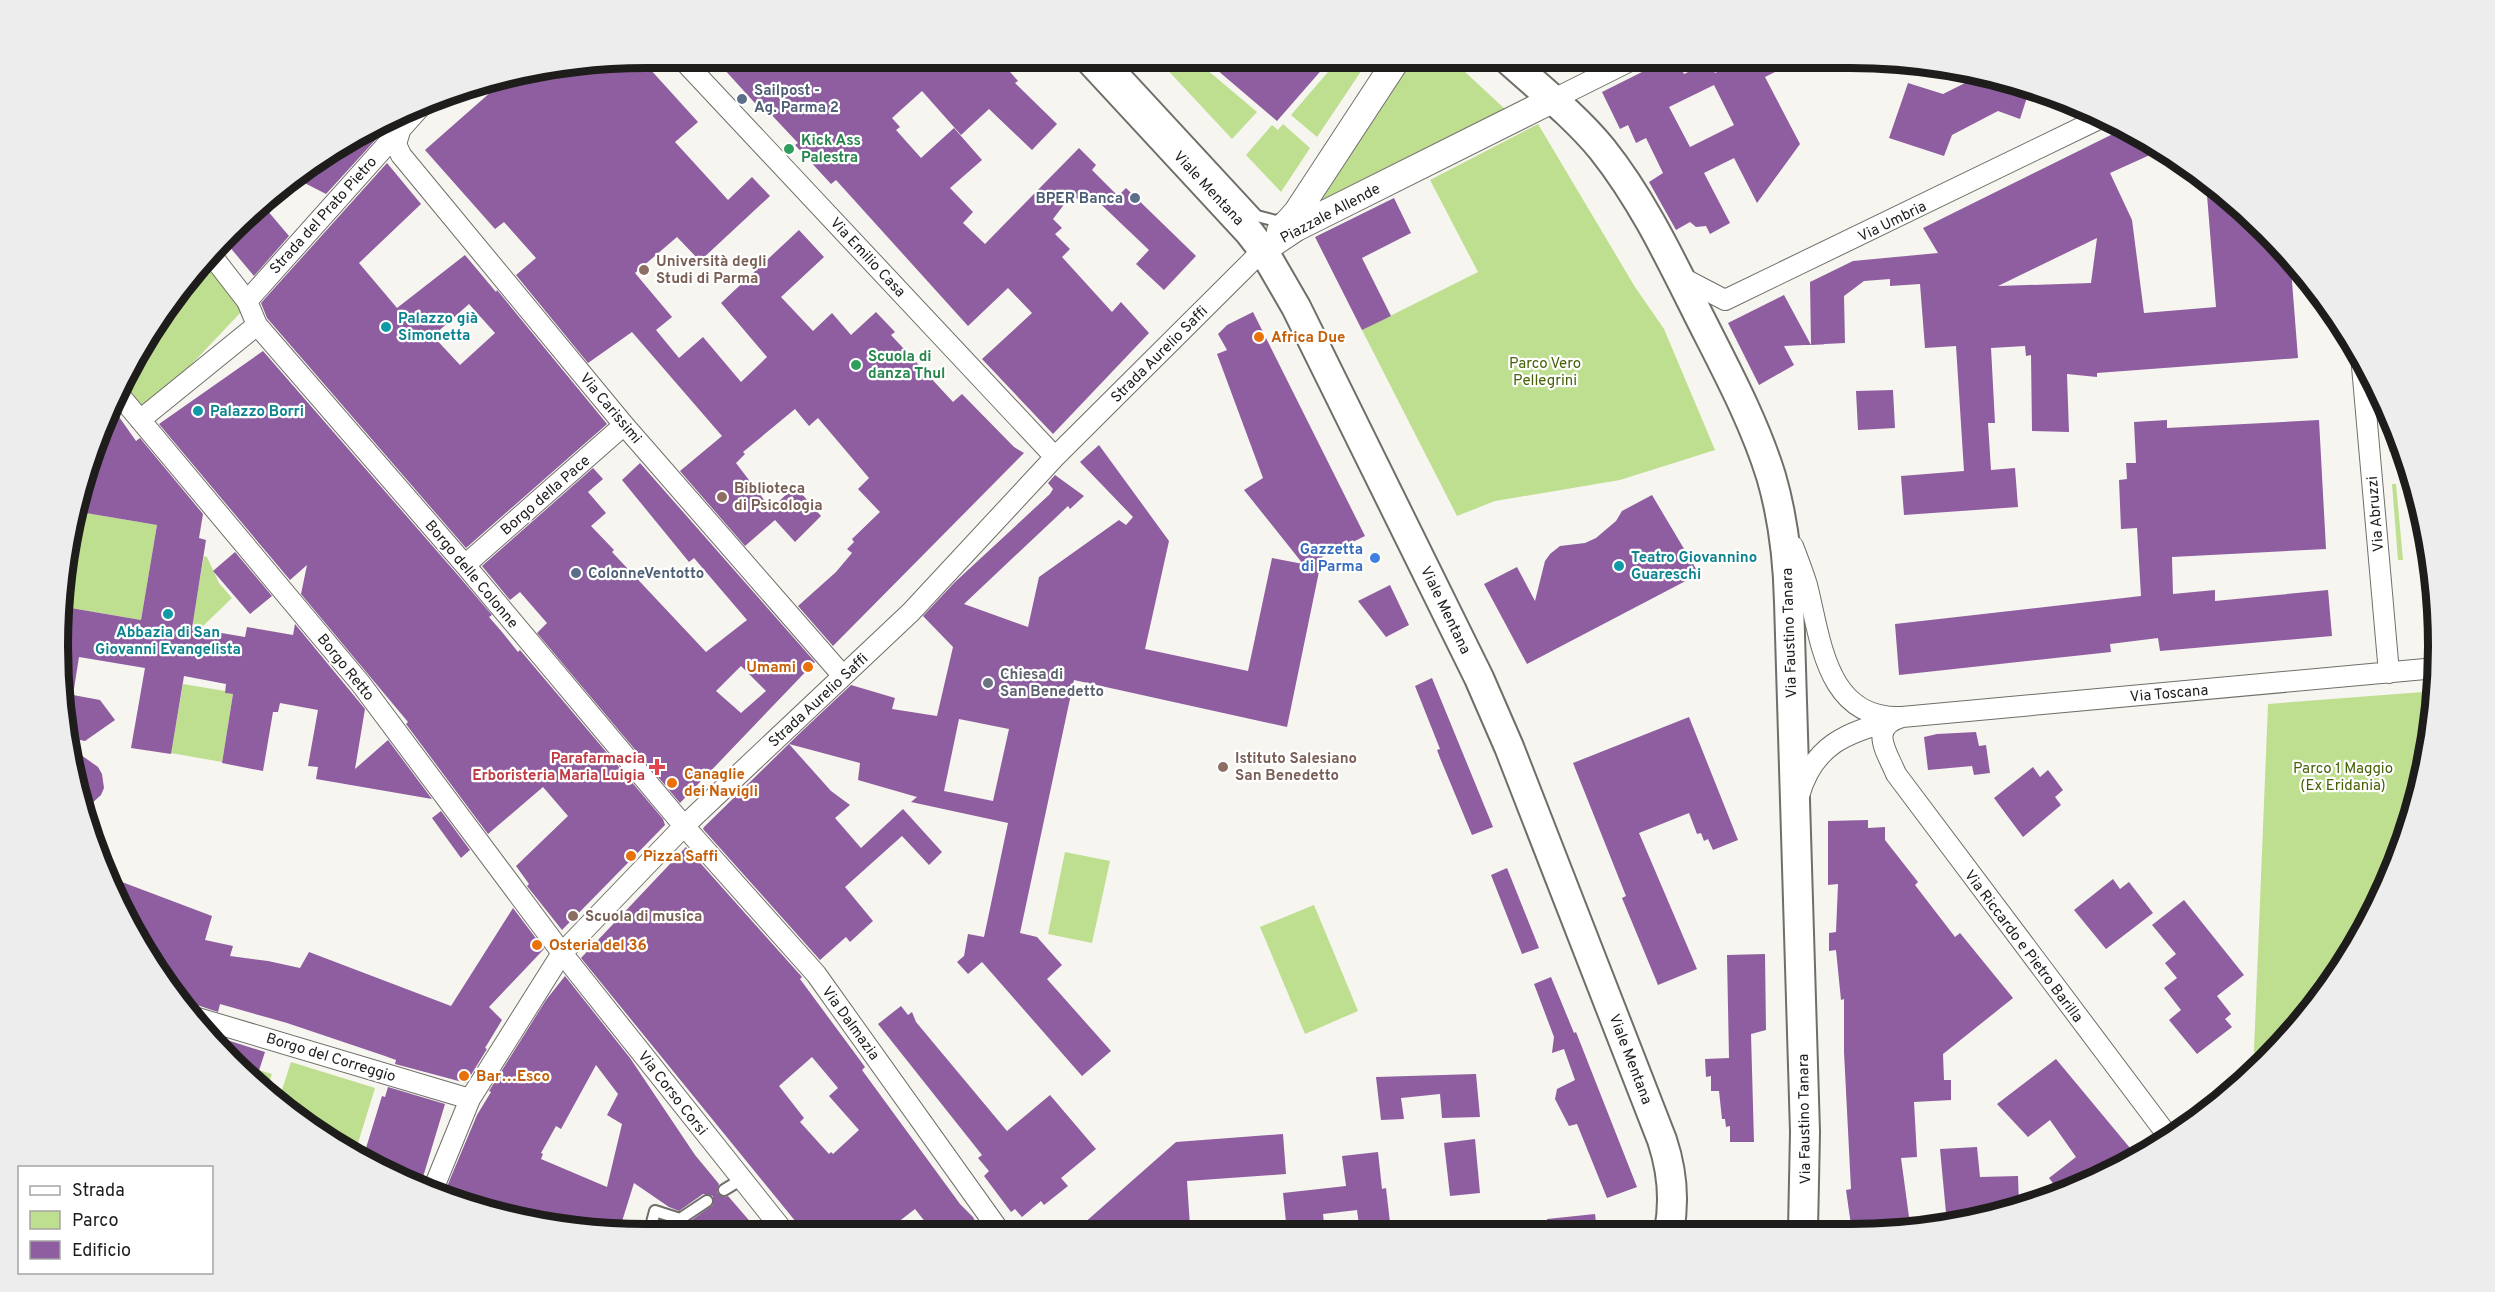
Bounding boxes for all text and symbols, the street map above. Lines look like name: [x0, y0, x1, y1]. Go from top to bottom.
place label: Sailpost - Ag. Parma 2: [754, 82, 839, 118]
marker: Sailpost - Ag. Parma 2: [735, 92, 749, 106]
place label: Kick Ass Palestra: [801, 132, 861, 168]
marker: Kick Ass Palestra: [782, 142, 796, 156]
street label: Viale Mentana: [1168, 148, 1247, 230]
street label: Strada del Prato Pietro: [266, 153, 382, 279]
street label: Piazzale Allende: [1277, 180, 1384, 249]
place label: BPER Banca: [1035, 190, 1123, 209]
marker: BPER Banca: [1128, 191, 1142, 205]
street label: Via Umbria: [1855, 198, 1930, 247]
street label: Via Emilio Casa: [825, 214, 909, 302]
place label: Università degli Studi di Parma: [656, 253, 767, 289]
marker: Università degli Studi di Parma: [637, 263, 651, 277]
street label: Strada Aurelio Saffi: [1108, 303, 1213, 408]
place label: Palazzo già Simonetta: [398, 310, 478, 346]
marker: Palazzo già Simonetta: [379, 320, 393, 334]
place label: Africa Due: [1271, 329, 1345, 348]
marker: Africa Due: [1252, 330, 1266, 344]
place label: Scuola di danza Thul: [868, 348, 945, 384]
park label: Parco Vero Pellegrini: [1509, 355, 1581, 391]
marker: Scuola di danza Thul: [849, 358, 863, 372]
street label: Via Carissimi: [575, 370, 645, 448]
place label: Palazzo Borri: [210, 403, 304, 422]
marker: Palazzo Borri: [191, 404, 205, 418]
street label: Borgo della Pace: [497, 452, 595, 540]
street label: Via Abruzzi: [2364, 475, 2389, 553]
place label: Biblioteca di Psicologia: [734, 480, 823, 516]
marker: Biblioteca di Psicologia: [715, 490, 729, 504]
street label: Borgo delle Colonne: [420, 517, 522, 633]
place label: Gazzetta di Parma: [1300, 541, 1363, 577]
place label: Teatro Giovannino Guareschi: [1631, 549, 1757, 585]
marker: Gazzetta di Parma: [1368, 551, 1382, 565]
marker: Teatro Giovannino Guareschi: [1612, 559, 1626, 573]
street label: Viale Mentana: [1415, 564, 1474, 658]
place label: ColonneVentotto: [588, 565, 704, 584]
marker: ColonneVentotto: [569, 566, 583, 580]
street label: Via Faustino Tanara: [1779, 567, 1802, 698]
marker: Abbazia di San Giovanni Evangelista: [161, 607, 175, 621]
place label: Abbazia di San Giovanni Evangelista: [95, 624, 241, 660]
street label: Borgo Retto: [312, 631, 378, 705]
street label: Strada Aurelio Saffi: [765, 650, 873, 752]
place label: Umami: [746, 659, 796, 678]
marker: Umami: [801, 660, 815, 674]
place label: Chiesa di San Benedetto: [1000, 666, 1104, 702]
marker: Chiesa di San Benedetto: [981, 676, 995, 690]
street label: Via Toscana: [2129, 682, 2209, 707]
place label: Parafarmacia Erboristeria Maria Luigia: [472, 750, 645, 786]
place label: Istituto Salesiano San Benedetto: [1235, 750, 1357, 786]
marker: Parafarmacia Erboristeria Maria Luigia: [650, 760, 664, 774]
marker: Istituto Salesiano San Benedetto: [1216, 760, 1230, 774]
park label: Parco 1 Maggio (Ex Eridania): [2293, 760, 2393, 796]
place label: Canaglie dei Navigli: [684, 766, 758, 802]
marker: Canaglie dei Navigli: [665, 776, 679, 790]
place label: Pizza Saffi: [643, 848, 718, 867]
marker: Pizza Saffi: [624, 849, 638, 863]
street label: Via Riccardo e Pietro Barilla: [1959, 867, 2086, 1027]
place label: Scuola di musica: [585, 908, 702, 927]
marker: Scuola di musica: [566, 909, 580, 923]
place label: Osteria del 36: [549, 937, 647, 956]
marker: Osteria del 36: [530, 938, 544, 952]
street label: Via Dalmazia: [817, 983, 883, 1065]
street label: Viale Mentana: [1604, 1012, 1656, 1108]
street label: Borgo del Correggio: [263, 1030, 398, 1087]
street label: Via Corso Corsi: [633, 1048, 711, 1140]
street label: Via Faustino Tanara: [1795, 1054, 1816, 1184]
place label: Bar…Esco: [476, 1068, 550, 1087]
marker: Bar…Esco: [457, 1069, 471, 1083]
legend: [18, 1166, 213, 1274]
text: Strada: [72, 1180, 125, 1203]
text: Parco: [72, 1210, 118, 1233]
text: Edificio: [72, 1240, 131, 1263]

